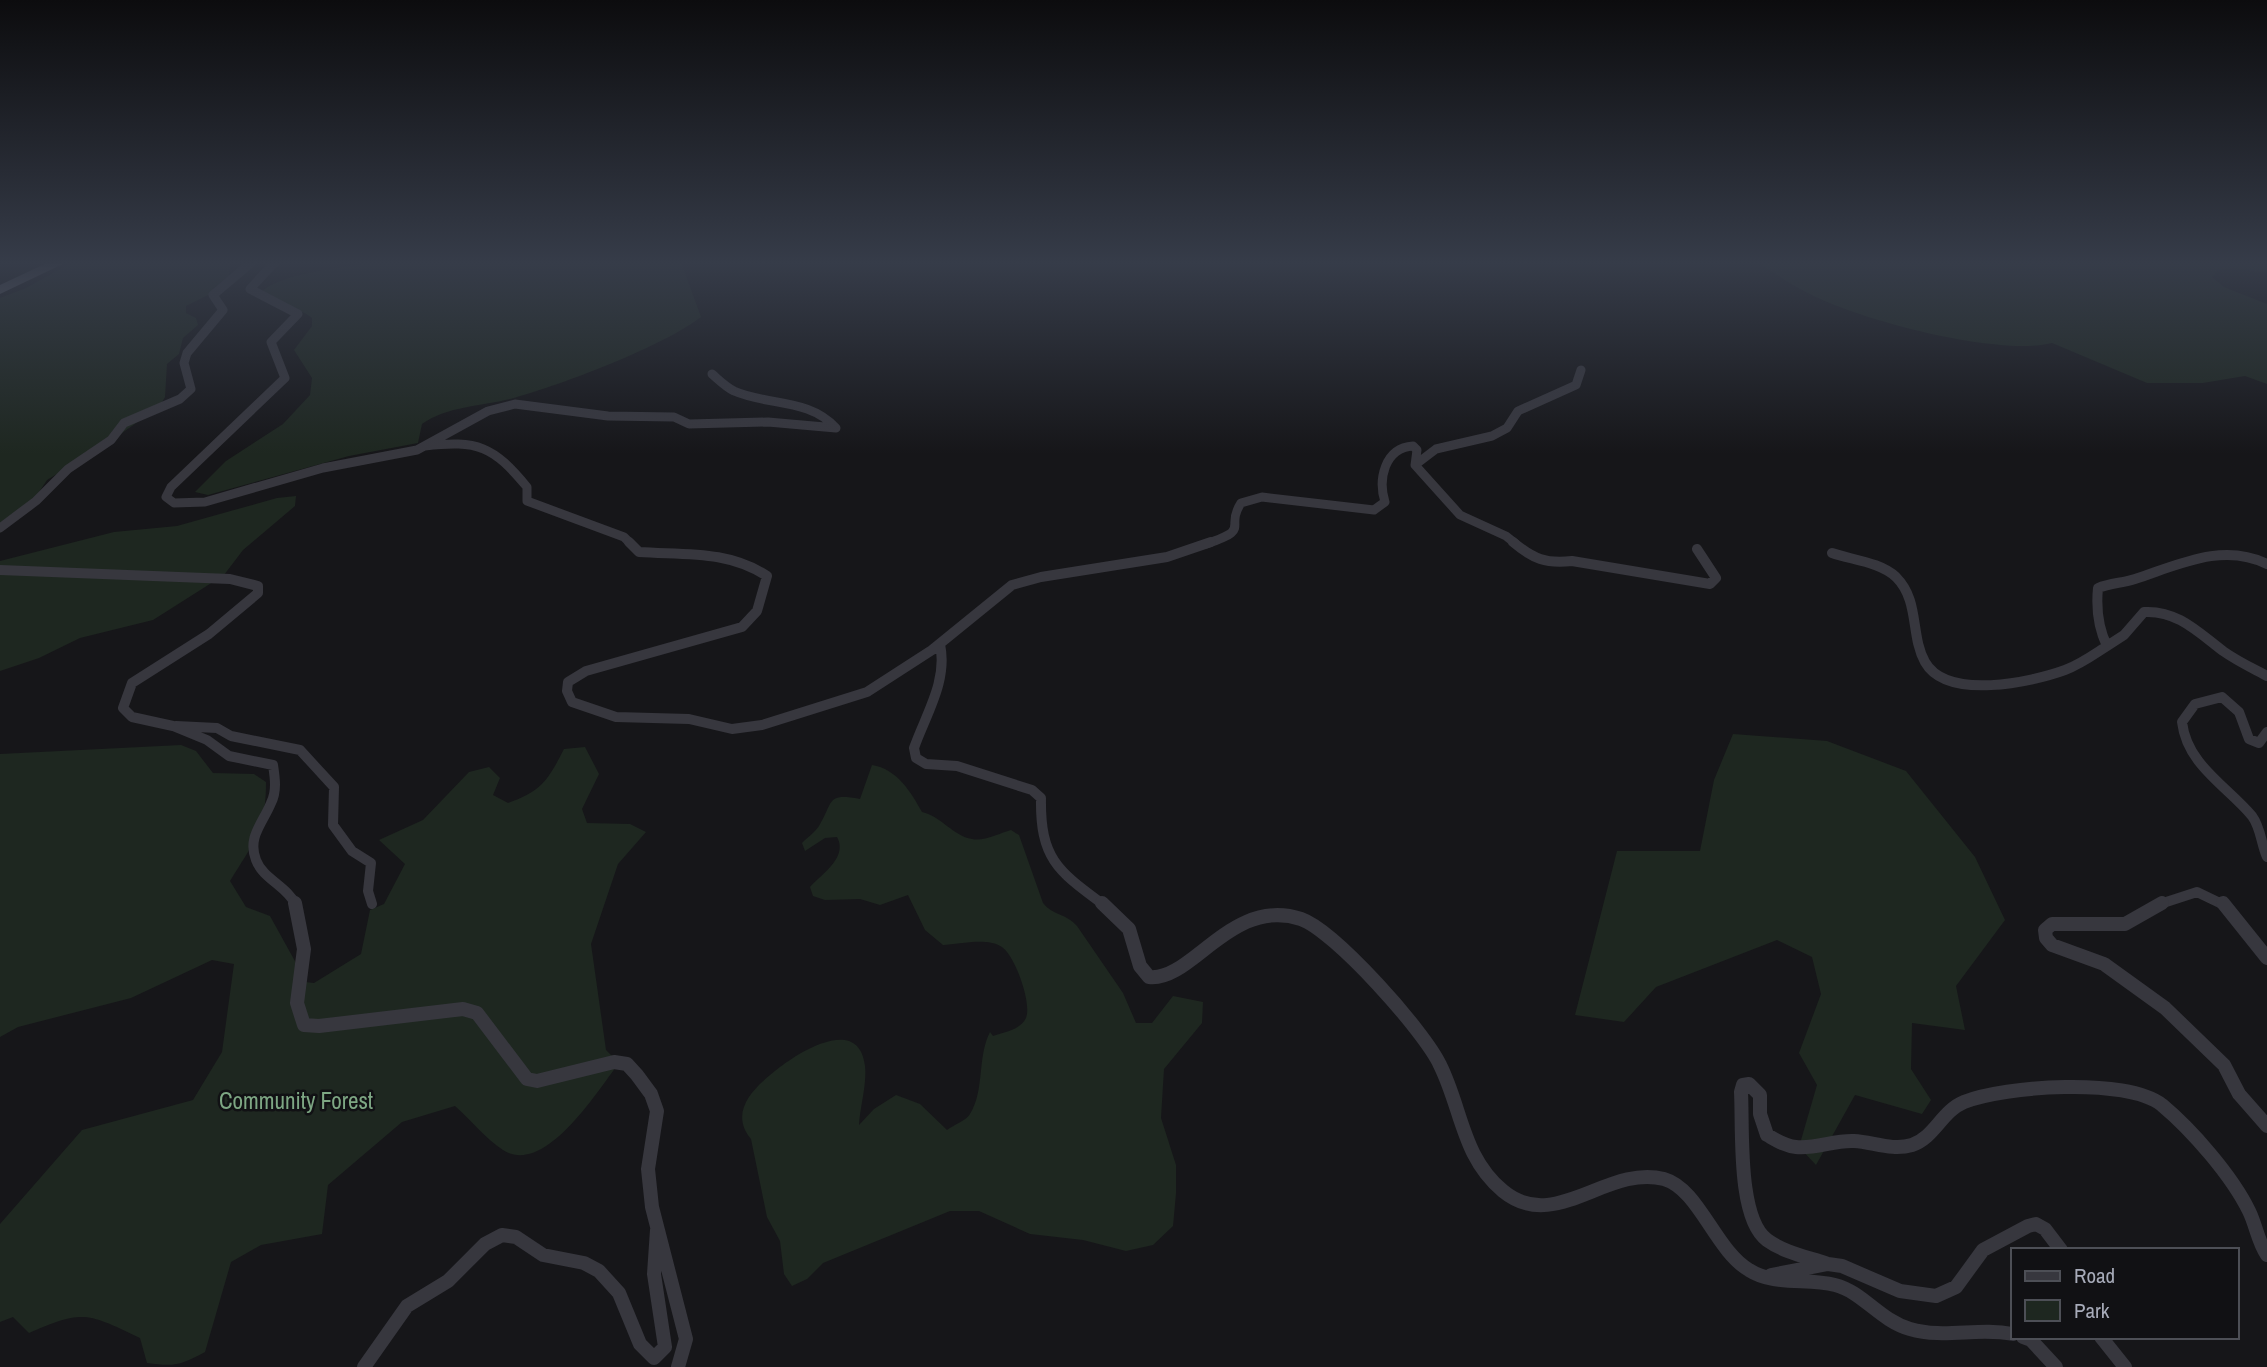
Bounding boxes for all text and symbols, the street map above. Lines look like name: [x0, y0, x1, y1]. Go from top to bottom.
park label: Community Forest: [219, 1085, 373, 1116]
legend: [2011, 1248, 2239, 1339]
text: Road: [2074, 1261, 2115, 1290]
text: Park: [2074, 1296, 2110, 1325]

